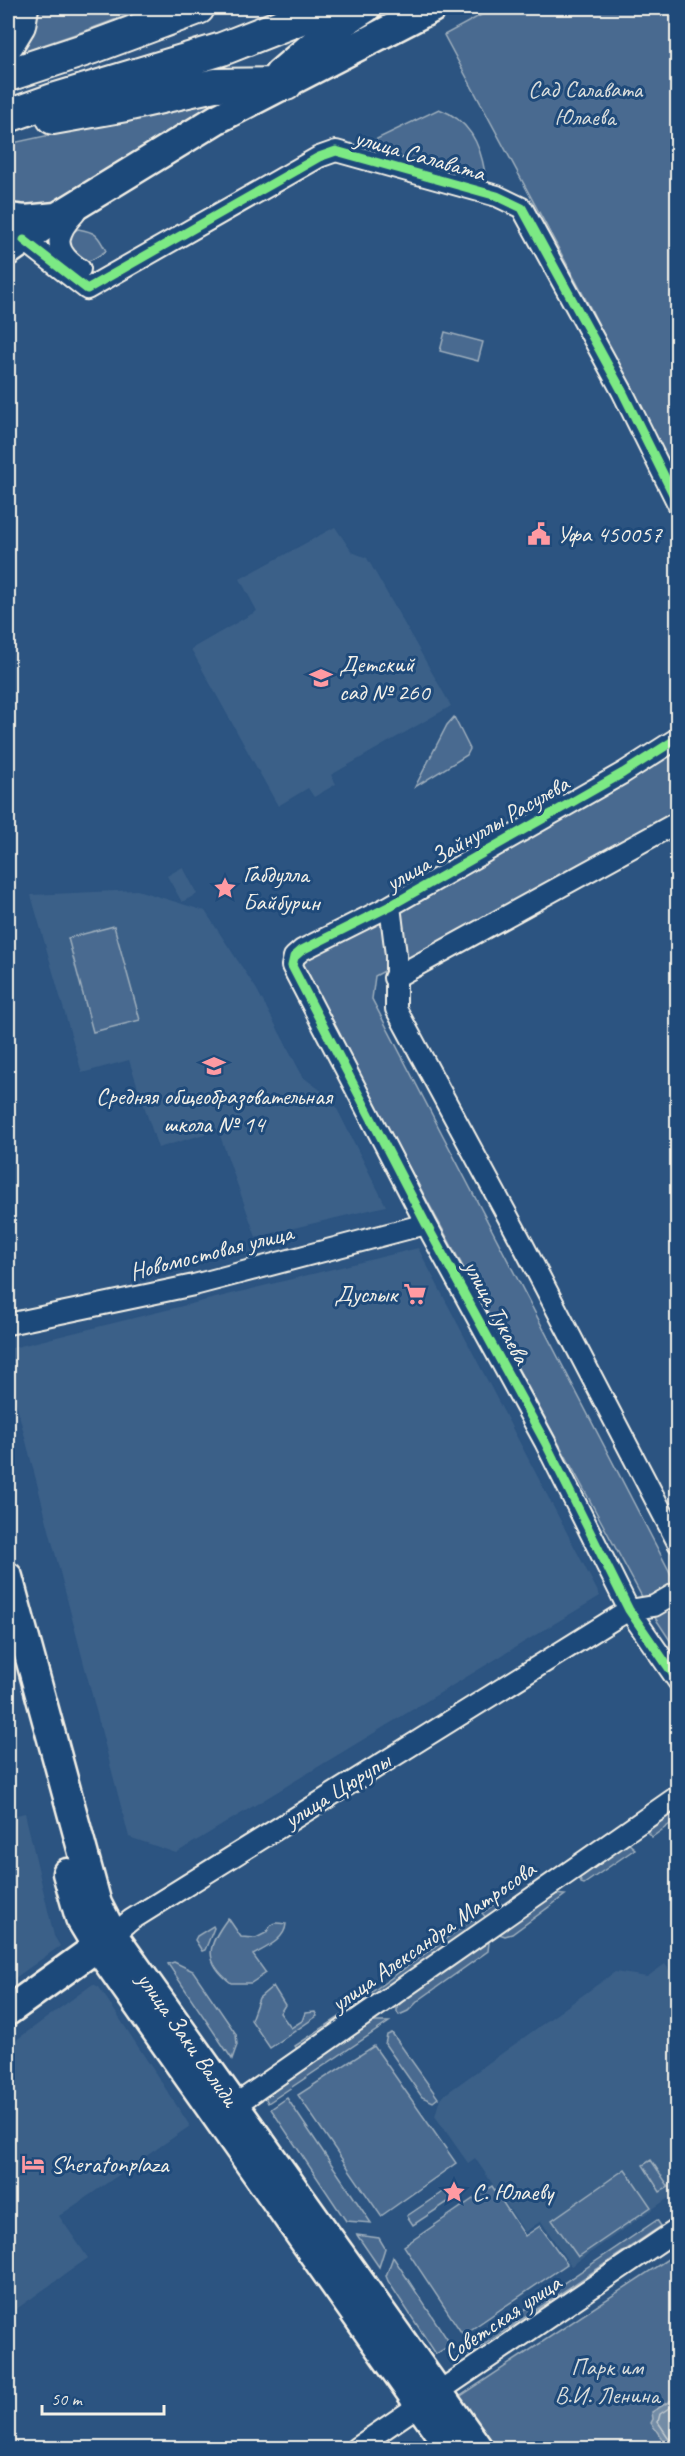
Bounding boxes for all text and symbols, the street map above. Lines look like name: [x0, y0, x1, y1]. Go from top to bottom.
park label: Сад Салавата Юлаева: [528, 74, 643, 132]
street label: улица Салавата: [349, 122, 490, 188]
place label: Уфа 450057: [557, 519, 663, 549]
public building icon: Уфа 450057: [526, 521, 552, 547]
place label: Детский сад № 260: [339, 649, 432, 707]
school or university icon: Детский сад № 260: [308, 665, 334, 691]
street label: улица Зайнуллы Расулева: [378, 768, 575, 899]
place label: Габдулла Байбурин: [243, 859, 322, 917]
place icon: Габдулла Байбурин: [212, 875, 238, 901]
school or university icon: Средняя общеобразовательная школа № 14: [201, 1053, 227, 1079]
place label: Средняя общеобразовательная школа № 14: [96, 1081, 334, 1139]
street label: Новомостовая улица: [126, 1217, 298, 1287]
street label: улица Тукаева: [456, 1253, 538, 1371]
place label: Дуслык: [334, 1279, 399, 1309]
supermarket icon: Дуслык: [402, 1281, 428, 1307]
street label: улица Цюрупы: [277, 1744, 398, 1835]
street label: улица Александра Матросова: [323, 1853, 542, 2019]
street label: улица Заки Валиди: [129, 1964, 246, 2113]
place label: Sheratonplaza: [51, 2149, 170, 2179]
hotel icon: Sheratonplaza: [20, 2151, 46, 2177]
place label: С. Юлаеву: [472, 2177, 555, 2207]
place icon: С. Юлаеву: [441, 2179, 467, 2205]
street label: Советская улица: [437, 2267, 568, 2368]
park label: Парк им В.И. Ленина: [555, 2352, 661, 2410]
scale bar: [42, 2378, 164, 2416]
text: 50 m: [51, 2388, 84, 2410]

